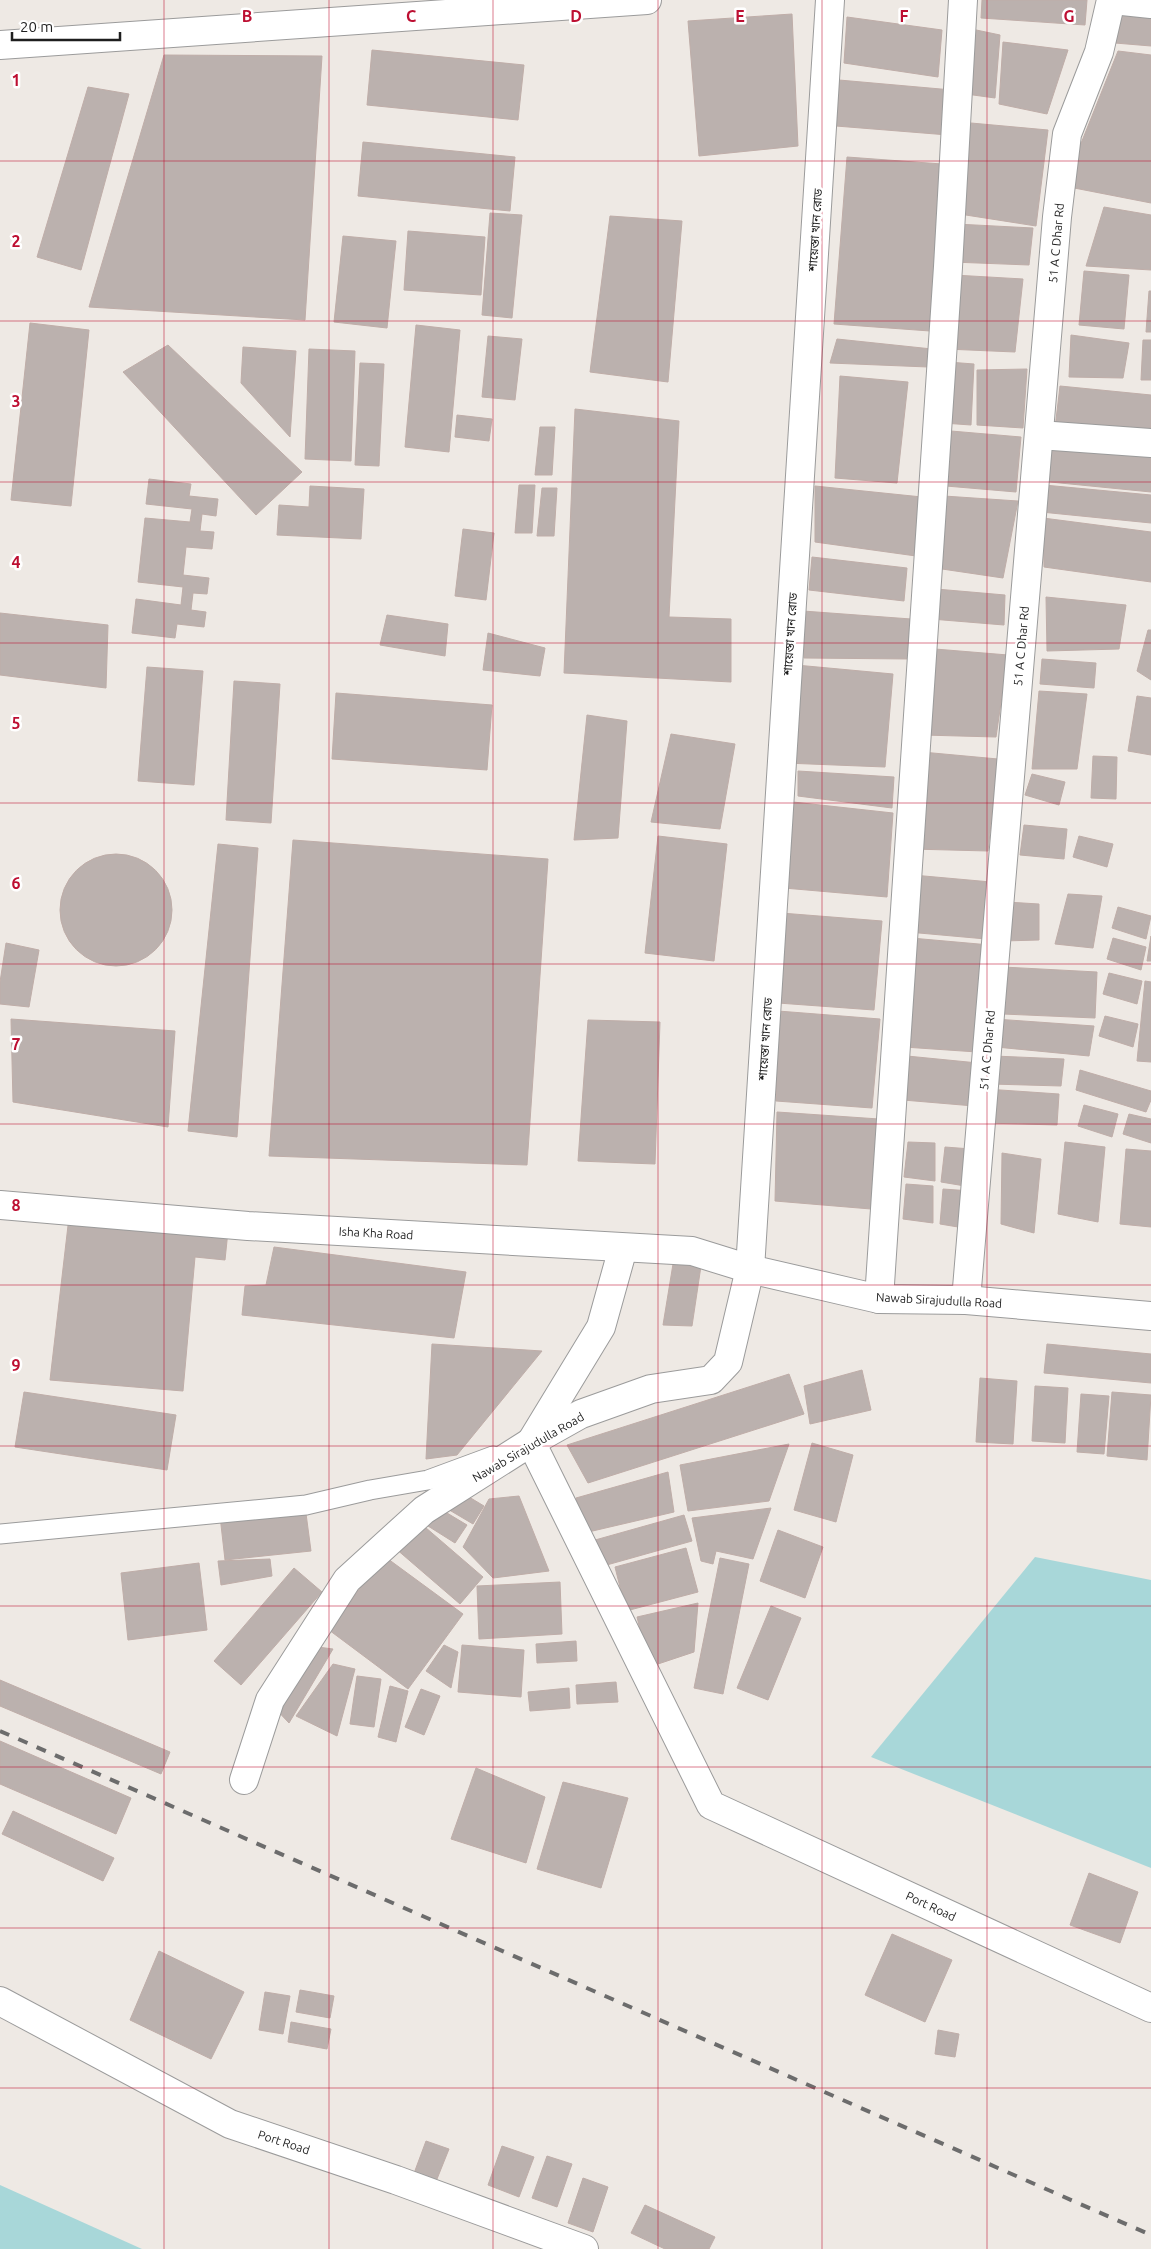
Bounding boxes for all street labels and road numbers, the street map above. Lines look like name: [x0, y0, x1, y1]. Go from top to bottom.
street label: শায়েস্তা খান রোড: [806, 188, 824, 273]
street label: 51 A C Dhar Rd: [1046, 202, 1066, 284]
street label: শায়েস্তা খান রোড: [781, 592, 799, 677]
street label: 51 A C Dhar Rd: [1011, 605, 1031, 687]
street label: শায়েস্তা খান রোড: [756, 997, 774, 1082]
street label: 51 A C Dhar Rd: [977, 1009, 997, 1091]
street label: Isha Kha Road: [338, 1225, 414, 1241]
street label: Nawab Sirajudulla Road: [876, 1290, 1002, 1310]
street label: Nawab Sirajudulla Road: [470, 1410, 586, 1484]
street label: Port Road: [904, 1889, 958, 1923]
street label: Port Road: [256, 2128, 312, 2156]

